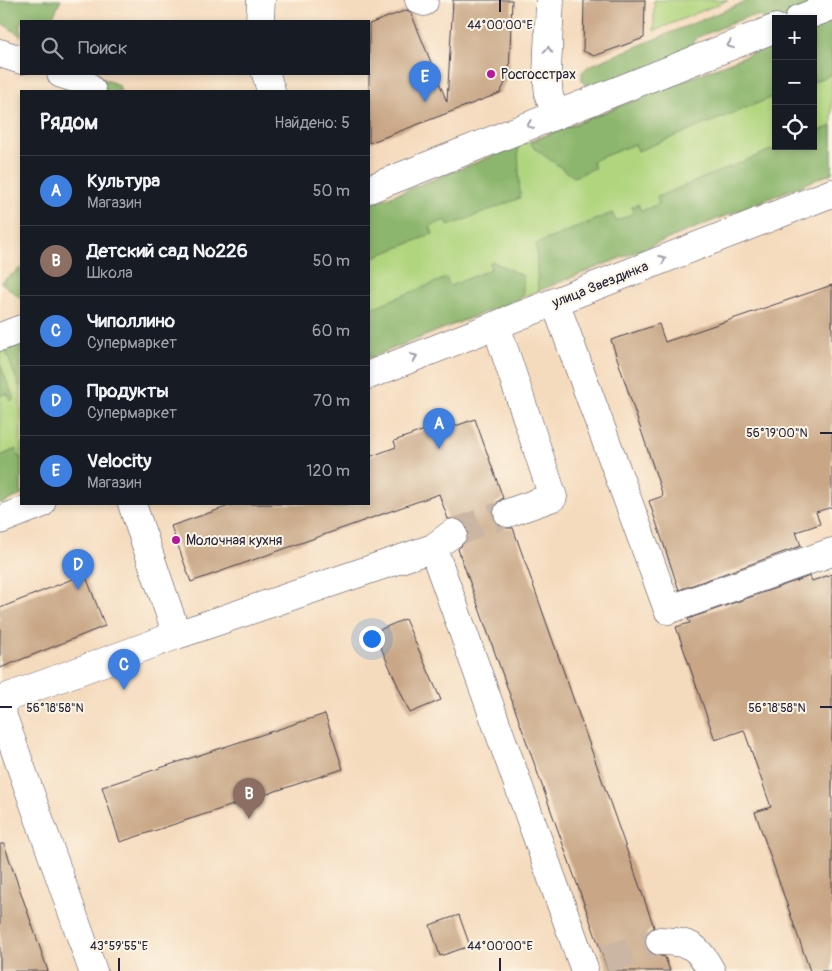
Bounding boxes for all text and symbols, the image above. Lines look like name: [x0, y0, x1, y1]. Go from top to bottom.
map controls: [772, 15, 817, 150]
button: +: [772, 15, 817, 60]
text: 44°00'00"E: [467, 18, 533, 33]
search box: [20, 20, 370, 75]
icon: search: [38, 34, 66, 62]
text: Поиск: [78, 36, 128, 60]
one-way arrow: [726, 39, 735, 50]
one-way arrow: [543, 45, 554, 53]
button: −: [772, 60, 817, 105]
pin: E: [409, 61, 441, 102]
place label: Росгосстрах: [501, 66, 576, 83]
marker: Росгосстрах: [485, 68, 497, 80]
button: locate: [772, 105, 817, 150]
text: Рядом: [40, 109, 98, 136]
text: Найдено: 5: [274, 113, 350, 133]
one-way arrow: [527, 119, 535, 129]
text: Культура: [87, 169, 160, 193]
text: A: [51, 181, 61, 201]
text: 50 m: [313, 181, 350, 201]
text: Магазин: [87, 193, 142, 213]
text: Детский сад №226: [87, 239, 248, 263]
text: B: [51, 251, 61, 271]
text: 50 m: [313, 251, 350, 271]
one-way arrow: [658, 255, 667, 266]
street label: улица Звездинка: [549, 257, 651, 312]
text: Школа: [87, 263, 133, 283]
text: Чиполлино: [87, 309, 175, 333]
text: C: [51, 321, 61, 341]
text: 60 m: [312, 321, 350, 341]
text: Супермаркет: [87, 333, 177, 353]
one-way arrow: [409, 353, 418, 364]
text: Продукты: [87, 379, 169, 403]
text: D: [51, 391, 61, 411]
text: 70 m: [313, 391, 350, 411]
text: Супермаркет: [87, 403, 177, 423]
pin: A: [423, 408, 455, 449]
text: 56°19'00"N: [746, 426, 808, 441]
text: Velocity: [87, 449, 151, 473]
text: E: [52, 461, 60, 481]
text: 120 m: [306, 461, 350, 481]
text: Магазин: [87, 473, 142, 493]
place label: Молочная кухня: [186, 532, 282, 549]
marker: Молочная кухня: [170, 534, 182, 546]
pin: D: [62, 549, 94, 590]
your location: [359, 626, 385, 652]
pin: C: [108, 649, 140, 690]
text: 56°18'58"N: [26, 701, 84, 716]
text: 56°18'58"N: [748, 701, 806, 716]
pin: B: [233, 778, 265, 819]
text: 43°59'55"E: [90, 939, 148, 954]
text: 44°00'00"E: [467, 939, 533, 954]

